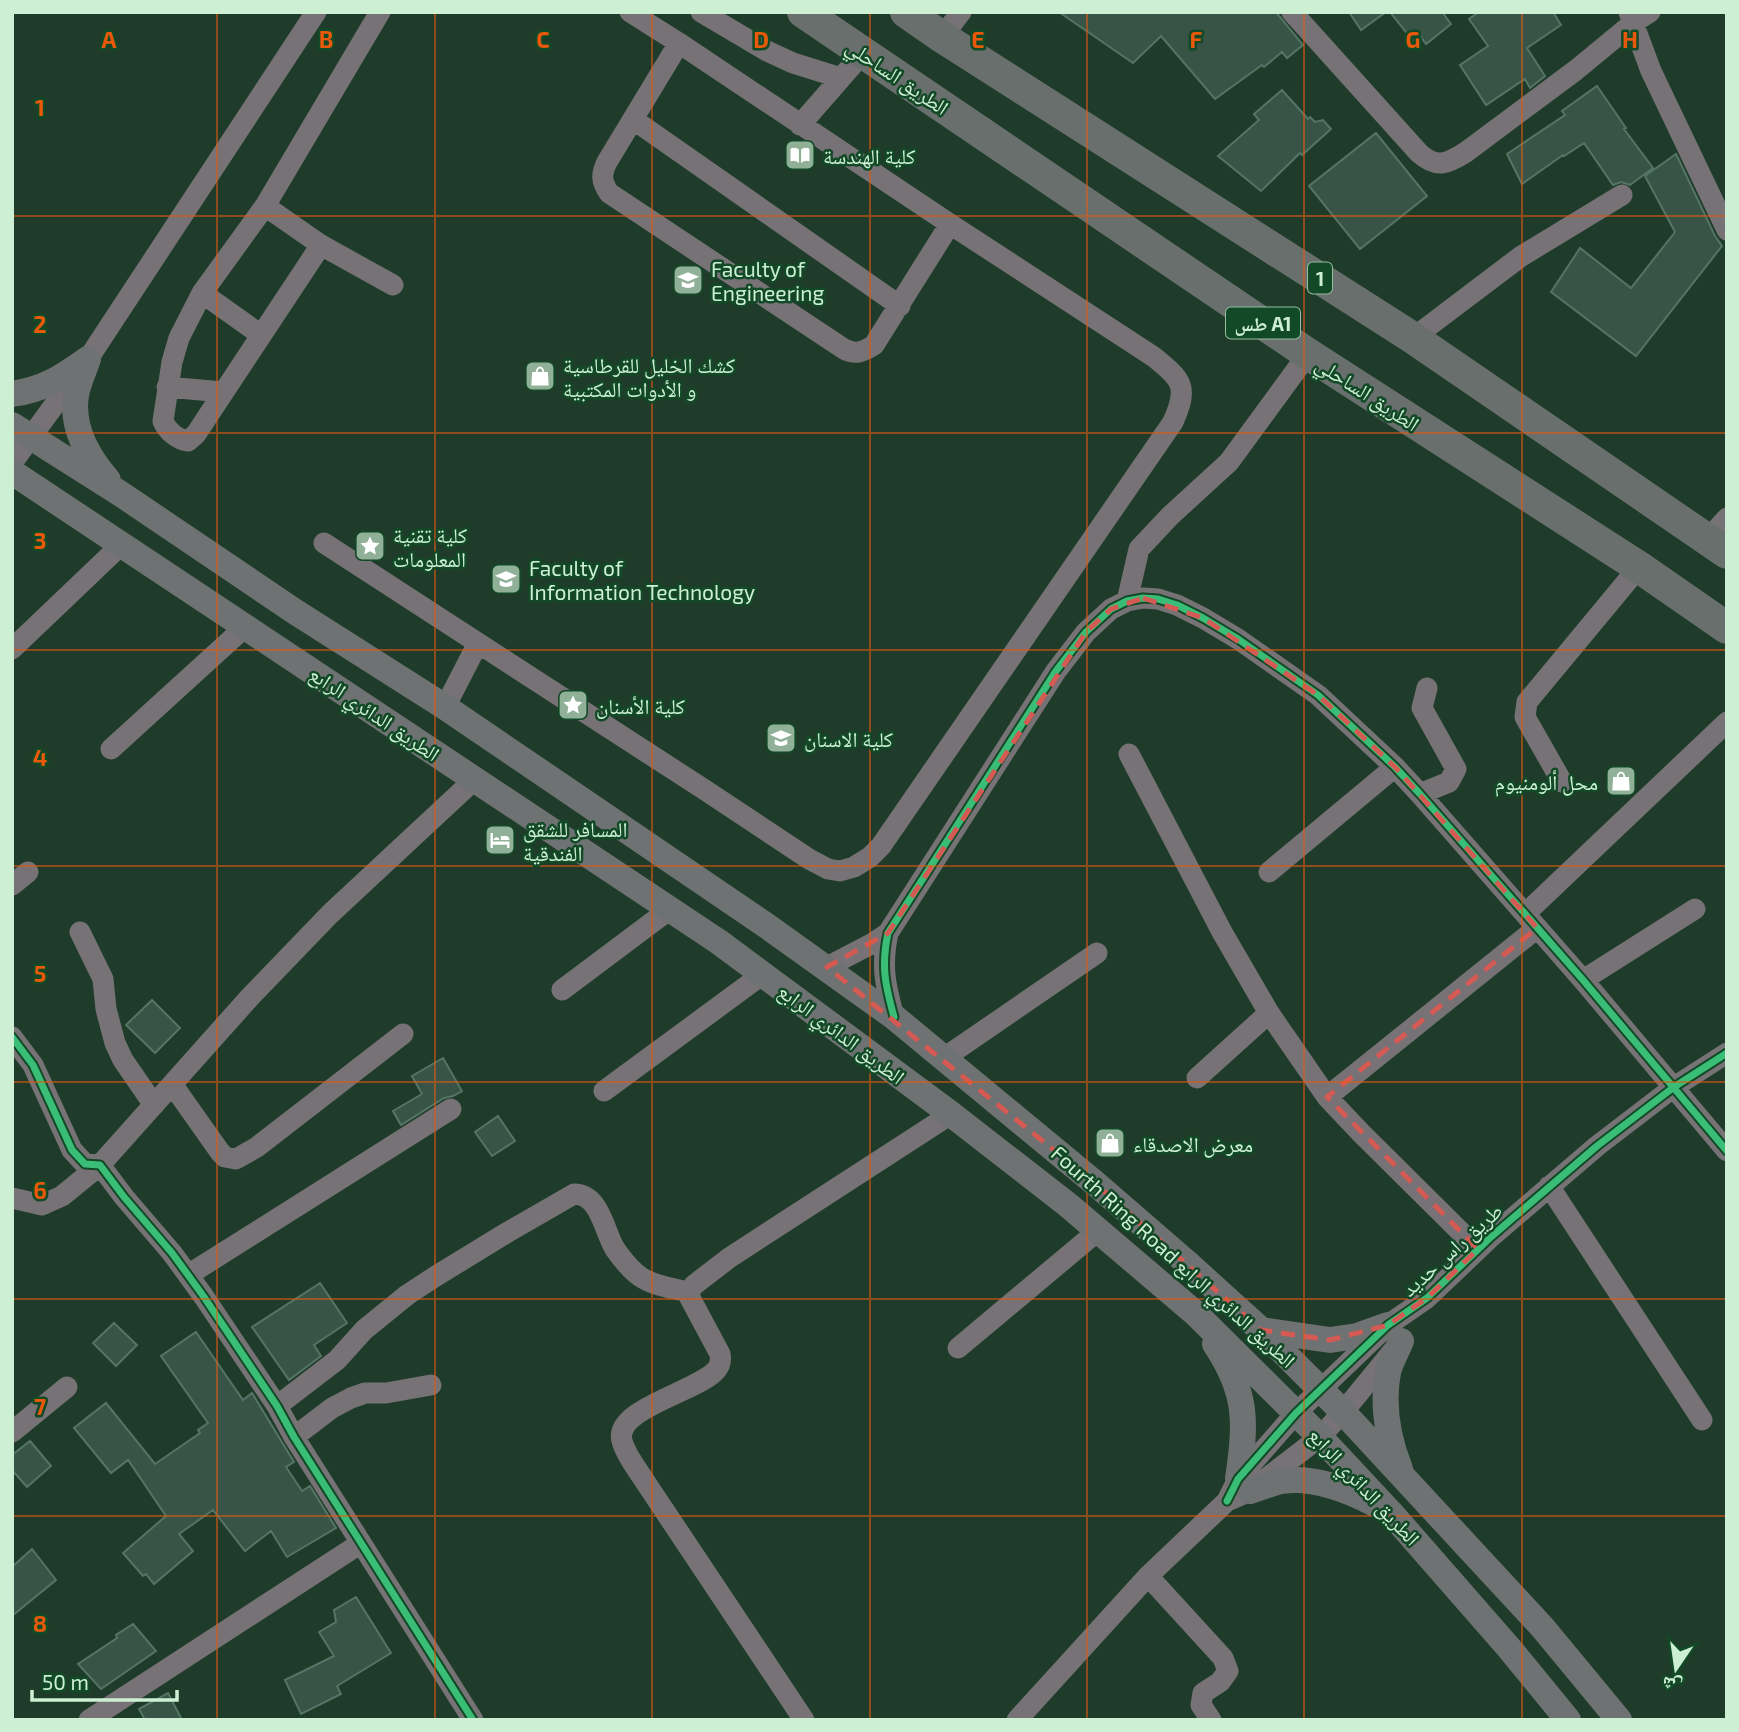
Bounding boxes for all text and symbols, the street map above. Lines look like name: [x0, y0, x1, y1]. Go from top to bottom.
text: A: [101, 25, 117, 53]
text: B: [319, 25, 333, 53]
text: C: [536, 25, 550, 53]
text: D: [753, 25, 769, 53]
text: E: [971, 25, 985, 53]
text: F: [1190, 25, 1203, 53]
text: G: [1406, 25, 1420, 53]
text: H: [1622, 25, 1638, 53]
street label: الطريق الساحلي: [839, 33, 954, 124]
text: 1: [35, 93, 45, 121]
library icon: كلية الهندسة: [783, 138, 817, 172]
place label: كلية الهندسة: [823, 143, 916, 169]
place label: Faculty of Engineering: [711, 256, 824, 305]
road number: 1: [1308, 262, 1332, 294]
school or university icon: Faculty of Engineering: [671, 263, 705, 297]
road number: طس A1: [1226, 308, 1300, 338]
text: 2: [33, 310, 47, 338]
street label: الطريق الساحلي: [1309, 350, 1424, 440]
place label: كشك الخليل للقرطاسية و الأدوات المكتبية: [563, 352, 736, 401]
shop icon: كشك الخليل للقرطاسية و الأدوات المكتبية: [523, 359, 557, 393]
place label: كلية تقنية المعلومات: [393, 522, 467, 571]
text: 3: [33, 526, 47, 554]
place icon: كلية تقنية المعلومات: [353, 529, 387, 563]
place label: Faculty of Information Technology: [529, 555, 755, 604]
school or university icon: Faculty of Information Technology: [489, 562, 523, 596]
street label: الطريق الدائري الرابع: [302, 660, 445, 770]
place icon: كلية الأسنان: [556, 688, 590, 722]
place label: كلية الأسنان: [596, 693, 685, 719]
school or university icon: كلية الاسنان: [764, 721, 798, 755]
place label: كلية الاسنان: [804, 726, 893, 752]
text: 4: [33, 743, 47, 771]
shop icon: محل ألومنيوم: [1604, 764, 1638, 798]
place label: محل ألومنيوم: [1495, 769, 1598, 797]
place label: المسافر للشقق الفندقية: [523, 816, 627, 865]
hotel icon: المسافر للشقق الفندقية: [483, 823, 517, 857]
text: 5: [34, 959, 46, 987]
street label: الطريق الدائري الرابع: [771, 977, 910, 1093]
shop icon: معرض الاصدقاء: [1093, 1126, 1127, 1160]
place label: معرض الاصدقاء: [1133, 1131, 1253, 1158]
street label: Fourth Ring Road الطريق الدائري الرابع: [1043, 1140, 1301, 1376]
text: 6: [33, 1176, 47, 1204]
street label: طريق راس حديد: [1395, 1197, 1508, 1302]
text: 7: [34, 1392, 46, 1420]
street label: الطريق الدائري الرابع: [1300, 1422, 1426, 1554]
text: 8: [33, 1609, 47, 1637]
north arrow: [1641, 1634, 1711, 1704]
scale bar: [32, 1658, 177, 1702]
text: 50 m: [42, 1669, 89, 1694]
text: ش: [1660, 1672, 1685, 1700]

